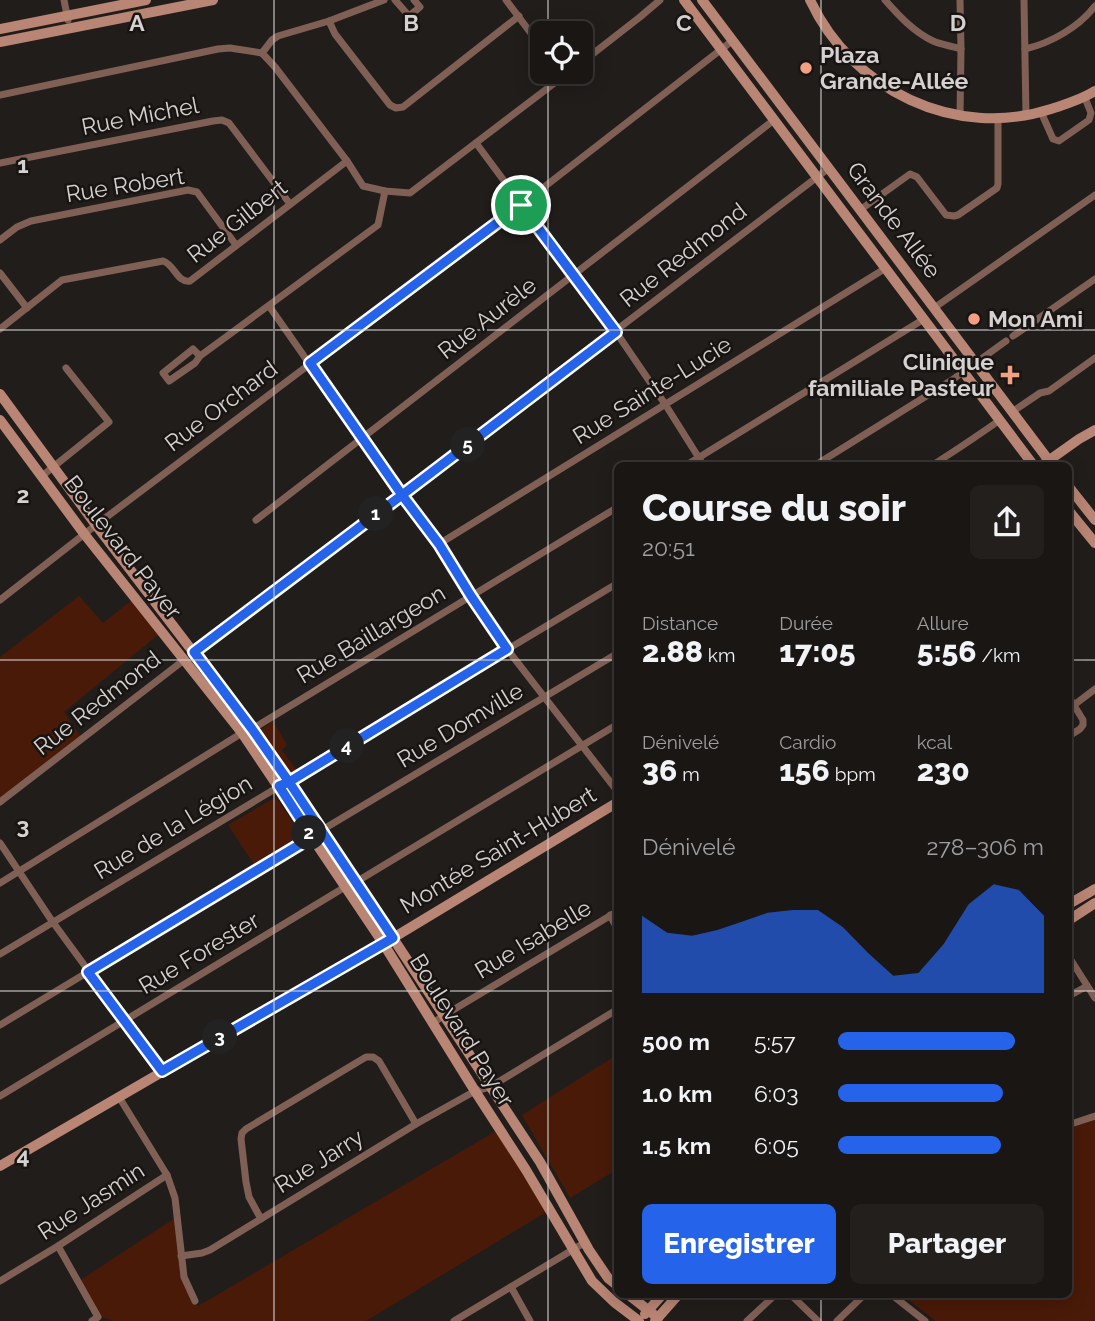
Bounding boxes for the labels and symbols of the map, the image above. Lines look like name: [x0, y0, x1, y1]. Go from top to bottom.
text: A: [129, 9, 145, 36]
text: B: [403, 9, 419, 36]
text: C: [676, 9, 692, 36]
text: D: [950, 9, 966, 36]
place label: Plaza Grande-Allée: [820, 41, 969, 94]
marker: Plaza Grande-Allée: [798, 60, 814, 76]
street label: Rue Michel: [79, 91, 202, 140]
text: 1: [17, 151, 29, 178]
street label: Grande Allée: [842, 156, 947, 283]
street label: Rue Robert: [64, 162, 186, 207]
street label: Rue Gilbert: [181, 173, 292, 268]
pin: [491, 175, 551, 235]
street label: Rue Redmond: [614, 197, 751, 312]
street label: Rue Aurèle: [432, 271, 541, 364]
place label: Mon Ami: [988, 305, 1083, 332]
marker: Mon Ami: [966, 311, 982, 327]
street label: Rue Sainte-Lucie: [568, 330, 736, 449]
place label: Clinique familiale Pasteur: [808, 348, 994, 401]
street label: Rue Orchard: [159, 355, 282, 457]
marker: Clinique familiale Pasteur: [1000, 365, 1020, 385]
pin: 5: [450, 428, 486, 462]
street label: Boulevard Payer: [59, 470, 188, 624]
text: 2: [17, 481, 29, 508]
pin: 1: [358, 496, 394, 532]
street label: Rue Baillargeon: [292, 579, 450, 688]
street label: Rue Redmond: [28, 645, 165, 760]
street label: Rue Domville: [392, 676, 528, 773]
pin: 4: [330, 728, 364, 764]
street label: Rue de la Légion: [89, 769, 256, 884]
street label: Montée Saint-Hubert: [395, 780, 601, 919]
text: 3: [17, 812, 29, 839]
pin: 2: [292, 816, 326, 850]
street label: Rue Isabelle: [470, 893, 596, 984]
street label: Rue Forester: [134, 906, 264, 999]
street label: Boulevard Payer: [405, 949, 520, 1111]
pin: 3: [202, 1020, 238, 1054]
street label: Rue Jarry: [269, 1123, 368, 1198]
text: 4: [16, 1142, 30, 1169]
street label: Rue Jasmin: [32, 1156, 149, 1245]

